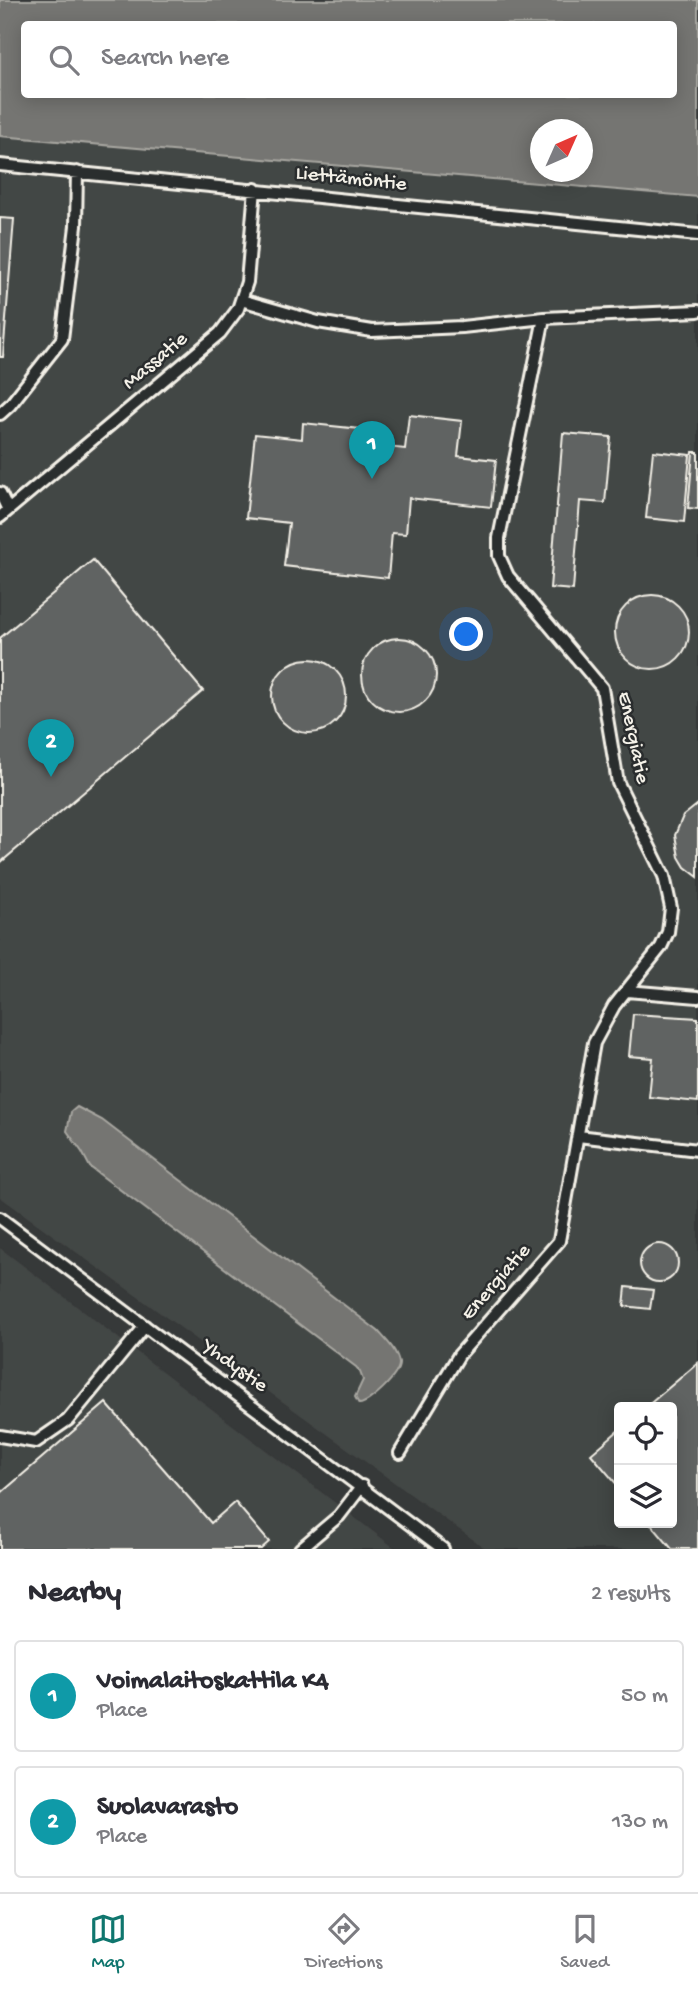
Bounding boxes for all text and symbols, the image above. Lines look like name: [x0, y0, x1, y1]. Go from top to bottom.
search box: [21, 21, 677, 98]
icon: search: [45, 41, 83, 79]
text: Search here: [101, 44, 229, 75]
north arrow: [530, 119, 593, 182]
street label: Liettämöntie: [294, 162, 409, 198]
street label: Massatie: [118, 327, 195, 396]
pin: 1: [349, 421, 395, 479]
your location: [449, 617, 483, 651]
street label: Energiatie: [610, 690, 654, 787]
pin: 2: [28, 719, 74, 777]
street label: Energiatie: [457, 1239, 538, 1326]
street label: Yhdystie: [195, 1334, 273, 1400]
map controls: [614, 1402, 677, 1528]
button: locate: [614, 1402, 677, 1465]
button: layers: [614, 1465, 677, 1528]
text: Nearby: [28, 1577, 121, 1612]
text: 2 results: [591, 1581, 670, 1608]
text: Voimalaitoskattila K4: [97, 1667, 329, 1698]
text: 1: [48, 1683, 58, 1710]
text: 50 m: [621, 1683, 668, 1710]
text: Place: [97, 1698, 147, 1725]
text: Suolavarasto: [97, 1793, 238, 1824]
text: 2: [47, 1809, 59, 1836]
text: 130 m: [612, 1809, 668, 1836]
text: Place: [97, 1824, 147, 1851]
tab: Map: [89, 1910, 127, 1975]
tab: Directions: [305, 1910, 382, 1975]
tab: Saved: [560, 1910, 609, 1975]

